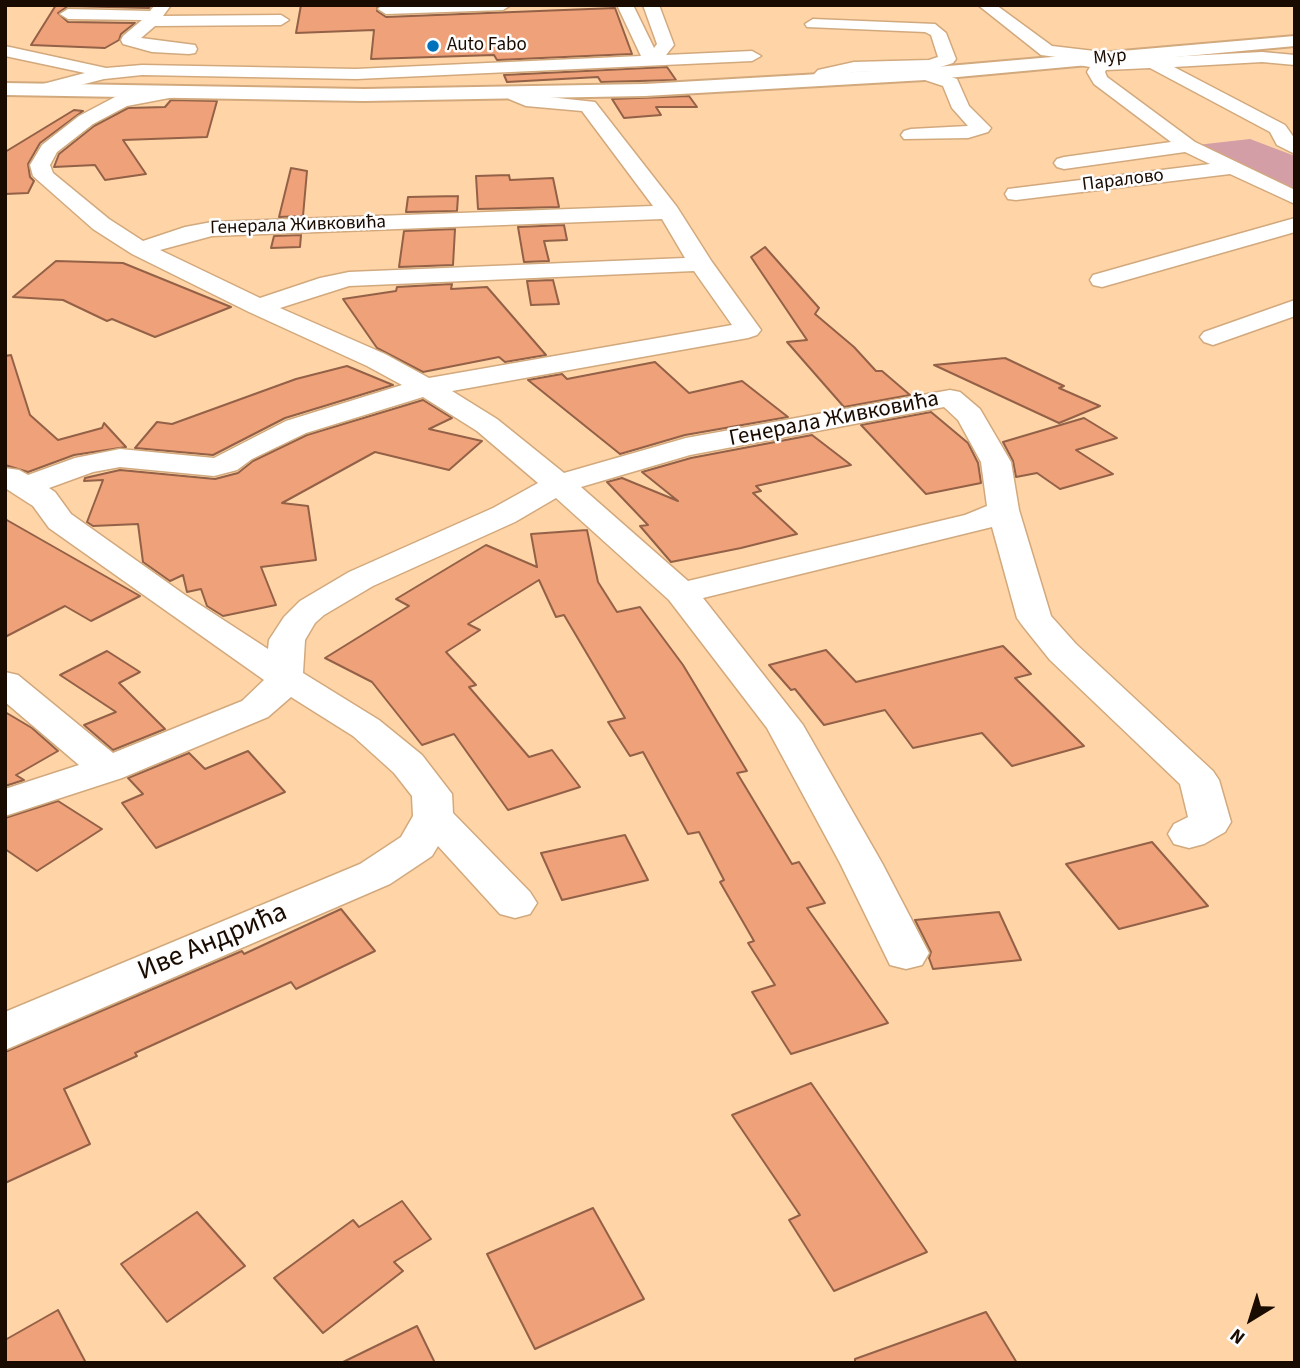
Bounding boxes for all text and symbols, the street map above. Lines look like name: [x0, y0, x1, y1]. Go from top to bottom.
place label: Auto Fabo: [447, 35, 527, 57]
marker: Auto Fabo: [425, 38, 441, 54]
street label: Мур: [1092, 45, 1128, 71]
street label: Паралово: [1081, 165, 1165, 197]
street label: Генерала Живковића: [210, 212, 386, 240]
street label: Генерала Живковића: [727, 386, 941, 454]
street label: Иве Андрића: [133, 897, 293, 989]
north arrow: [1216, 1284, 1286, 1354]
text: N: [1224, 1321, 1251, 1350]

